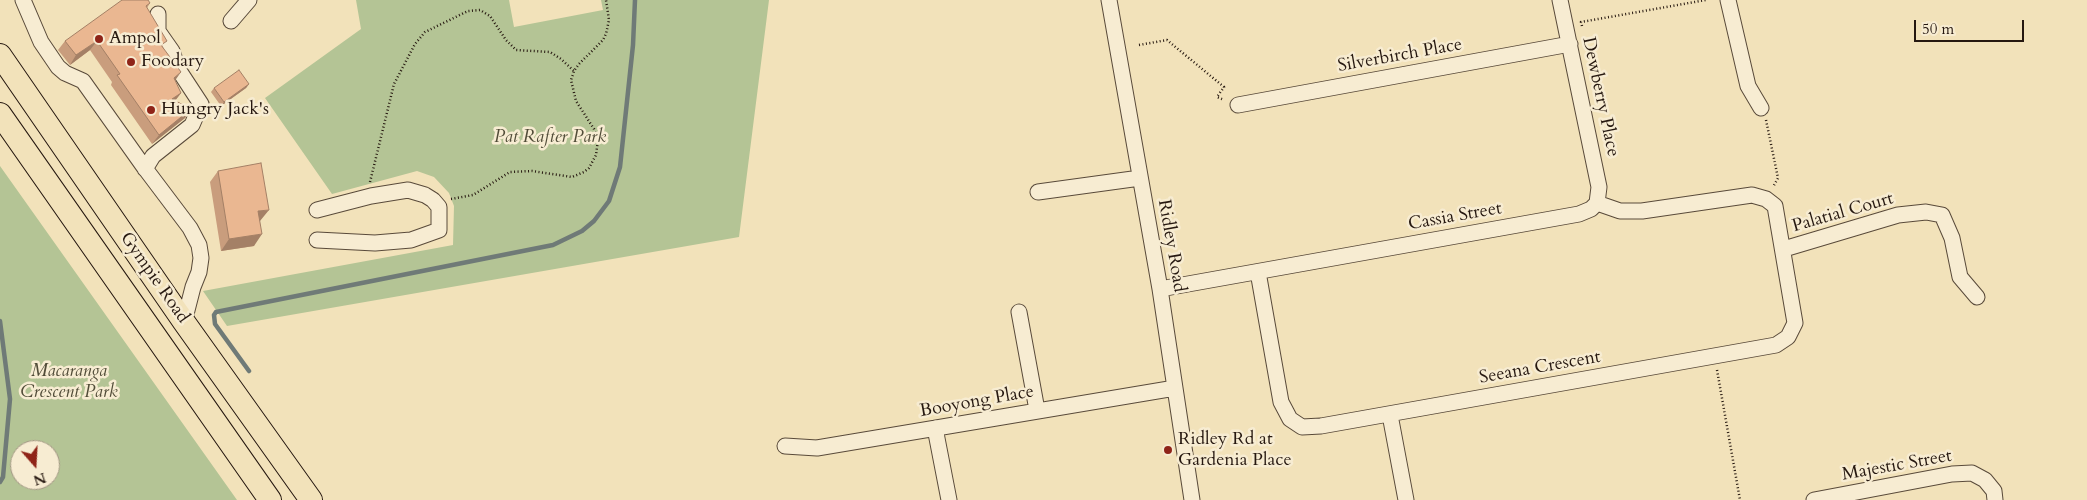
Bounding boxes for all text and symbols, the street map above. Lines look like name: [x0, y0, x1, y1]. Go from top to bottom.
scale bar: [1917, 10, 2027, 42]
text: 50 m: [1922, 19, 1954, 39]
place label: Ampol: [109, 28, 161, 50]
marker: Ampol: [93, 33, 105, 45]
street label: Silverbirch Place: [1336, 34, 1464, 78]
street label: Dewberry Place: [1577, 35, 1623, 159]
place label: Foodary: [141, 51, 204, 73]
marker: Foodary: [125, 56, 137, 68]
place label: Hungry Jack's: [161, 99, 269, 121]
marker: Hungry Jack's: [145, 104, 157, 116]
park label: Pat Rafter Park: [494, 127, 606, 149]
street label: Palatial Court: [1790, 188, 1896, 238]
street label: Ridley Road: [1152, 198, 1190, 294]
street label: Cassia Street: [1407, 198, 1503, 236]
street label: Gympie Road: [115, 228, 193, 328]
street label: Seeana Crescent: [1478, 347, 1602, 389]
park label: Macaranga Crescent Park: [20, 361, 118, 404]
street label: Booyong Place: [918, 381, 1036, 423]
place label: Ridley Rd at Gardenia Place: [1178, 429, 1292, 472]
north arrow: [10, 440, 60, 490]
marker: Ridley Rd at Gardenia Place: [1162, 444, 1174, 456]
street label: Majestic Street: [1840, 446, 1954, 486]
text: N: [31, 468, 49, 490]

